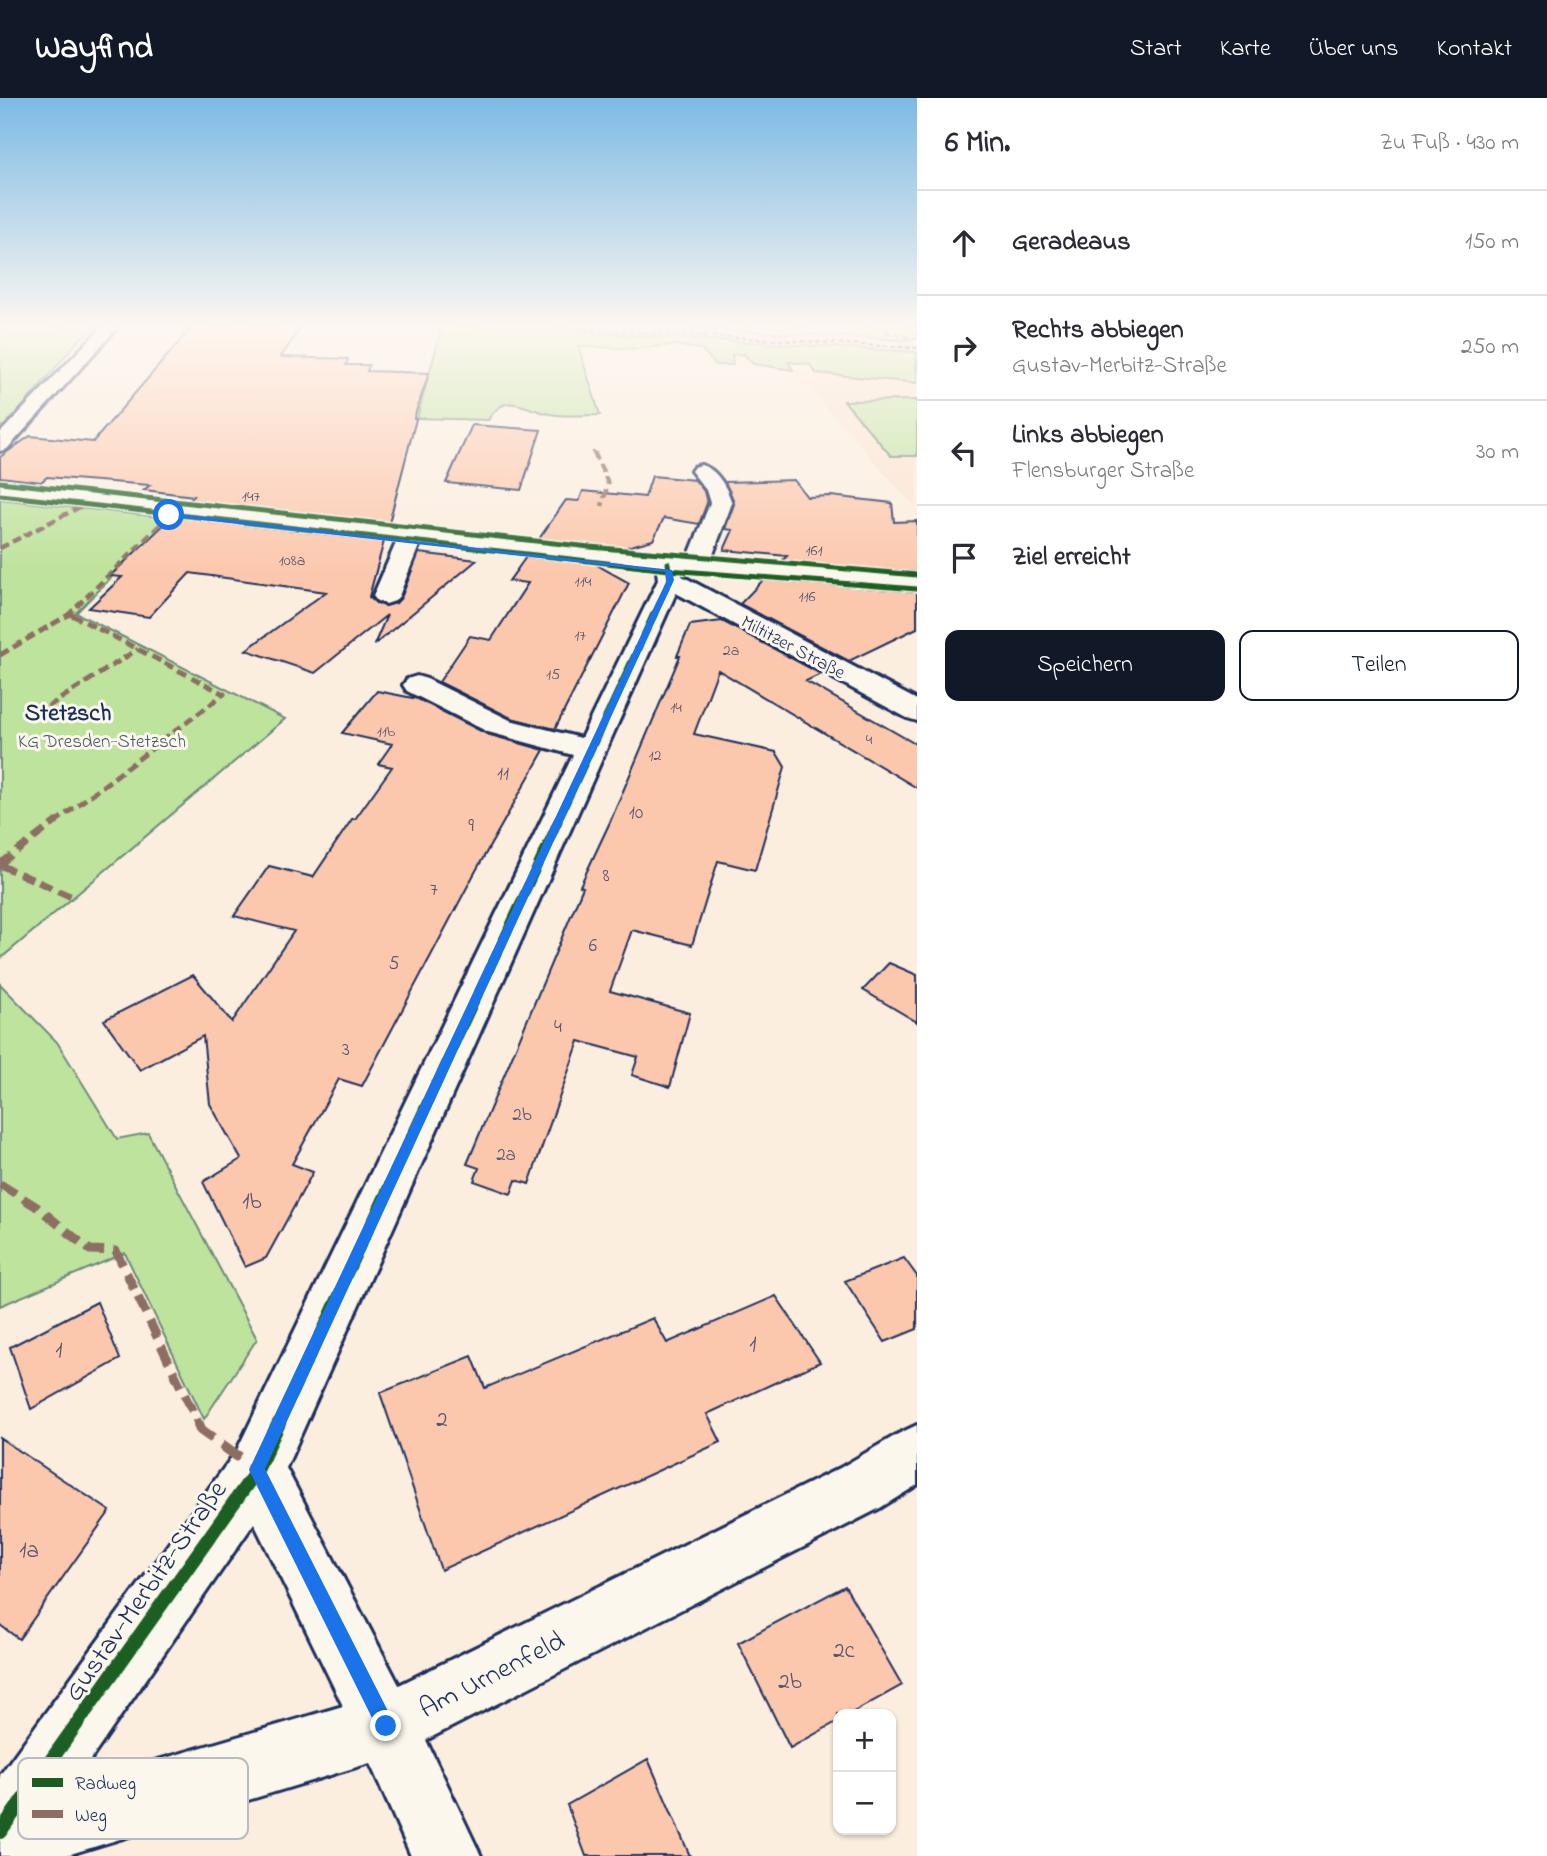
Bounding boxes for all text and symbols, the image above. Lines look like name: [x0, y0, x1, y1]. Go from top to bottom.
text: Wayfind: [35, 25, 153, 73]
text: Start: [1130, 32, 1182, 67]
text: Karte: [1220, 32, 1271, 67]
text: Über uns: [1309, 32, 1398, 67]
text: Kontakt: [1436, 32, 1512, 67]
text: 6 Min.: [945, 122, 1010, 166]
text: Zu Fuß · 430 m: [1380, 127, 1519, 160]
icon: ahead: [945, 224, 983, 262]
text: Geradeaus: [1012, 224, 1130, 262]
text: 150 m: [1465, 226, 1519, 259]
text: Rechts abbiegen: [1012, 312, 1184, 350]
icon: right: [945, 329, 983, 367]
text: 250 m: [1461, 331, 1519, 364]
text: Gustav-Merbitz-Straße: [1012, 350, 1227, 383]
text: Links abbiegen: [1012, 417, 1163, 455]
icon: left: [945, 434, 983, 472]
text: 30 m: [1476, 436, 1519, 469]
text: Flensburger Straße: [1012, 455, 1194, 488]
house number: 147: [242, 485, 261, 509]
route start: [153, 499, 184, 530]
house number: 161: [805, 539, 823, 563]
icon: arrive: [945, 539, 983, 577]
text: Ziel erreicht: [1012, 539, 1131, 577]
house number: 108a: [279, 549, 305, 573]
house number: 114: [575, 570, 592, 594]
house number: 116: [798, 585, 816, 609]
street label: Miltitzer Straße: [736, 609, 850, 687]
house number: 17: [574, 624, 586, 648]
button: Speichern: [945, 630, 1225, 701]
button: Teilen: [1239, 630, 1519, 701]
house number: 2a: [723, 639, 739, 663]
house number: 15: [546, 663, 560, 687]
house number: 14: [670, 696, 682, 720]
district label: Stetzsch: [25, 697, 111, 732]
house number: 11b: [377, 720, 396, 744]
house number: 4: [866, 728, 873, 752]
park label: KG Dresden-Stetzsch: [18, 729, 186, 756]
house number: 12: [648, 744, 662, 768]
house number: 11: [497, 761, 509, 788]
house number: 10: [629, 800, 643, 827]
house number: 9: [468, 813, 474, 840]
house number: 8: [602, 863, 610, 890]
house number: 7: [430, 877, 438, 904]
house number: 6: [589, 933, 597, 960]
house number: 5: [389, 951, 400, 978]
house number: 4: [554, 1014, 562, 1041]
house number: 3: [342, 1037, 350, 1064]
house number: 2b: [512, 1102, 532, 1129]
house number: 2a: [496, 1142, 516, 1169]
house number: 1b: [242, 1186, 262, 1219]
house number: 1: [749, 1329, 757, 1362]
house number: 1: [55, 1335, 63, 1368]
house number: 2: [436, 1404, 448, 1437]
street label: Gustav-Merbitz-Straße: [55, 1473, 239, 1711]
house number: 1a: [19, 1535, 39, 1568]
street label: Am Urnenfeld: [413, 1622, 573, 1730]
house number: 2c: [833, 1635, 856, 1668]
house number: 2b: [778, 1666, 802, 1699]
map controls: [833, 1709, 896, 1835]
button: +: [833, 1709, 896, 1772]
route end: [370, 1710, 401, 1741]
legend: [18, 1758, 248, 1839]
text: Radweg: [75, 1771, 136, 1800]
button: −: [833, 1772, 896, 1835]
text: Weg: [75, 1803, 107, 1832]

